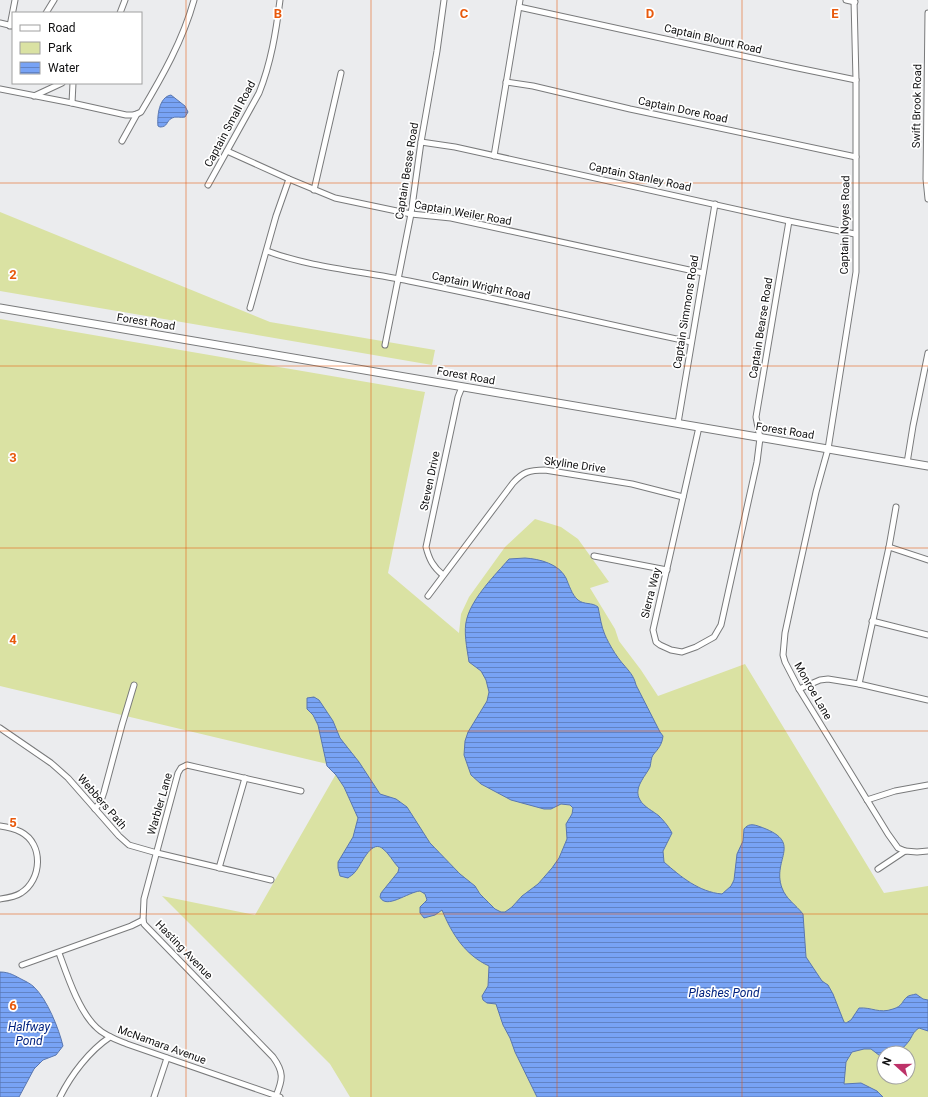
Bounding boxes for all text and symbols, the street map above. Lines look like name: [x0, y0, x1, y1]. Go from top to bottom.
text: B: [274, 6, 282, 21]
text: C: [460, 6, 469, 21]
text: D: [646, 6, 654, 21]
text: E: [831, 6, 839, 21]
legend: [12, 12, 142, 84]
text: Road: [48, 21, 76, 35]
street label: Captain Blount Road: [663, 21, 763, 57]
text: Park: [48, 41, 73, 55]
text: Water: [48, 61, 79, 75]
street label: Swift Brook Road: [910, 64, 924, 148]
street label: Captain Small Road: [202, 79, 258, 169]
street label: Captain Dore Road: [637, 94, 729, 126]
street label: Captain Besse Road: [393, 121, 421, 221]
street label: Captain Stanley Road: [588, 160, 692, 194]
street label: Captain Noyes Road: [838, 175, 852, 275]
street label: Captain Weiler Road: [413, 198, 513, 228]
street label: Captain Simmons Road: [671, 254, 701, 370]
text: 2: [9, 267, 17, 282]
street label: Captain Wright Road: [431, 269, 531, 303]
street label: Captain Bearse Road: [747, 276, 775, 380]
street label: Forest Road: [116, 311, 176, 333]
street label: Forest Road: [436, 364, 496, 388]
street label: Forest Road: [755, 420, 815, 442]
text: 3: [9, 450, 17, 465]
street label: Steven Drive: [417, 450, 443, 512]
street label: Skyline Drive: [543, 454, 607, 476]
street label: Sierra Way: [638, 566, 664, 620]
text: 4: [9, 632, 17, 647]
street label: Monroe Lane: [791, 660, 835, 722]
street label: Warbler Lane: [145, 771, 175, 837]
street label: Webbers Path: [75, 772, 129, 832]
text: 5: [9, 815, 17, 830]
street label: Hasting Avenue: [153, 918, 215, 982]
water label: Plashes Pond: [689, 986, 760, 1000]
text: 6: [9, 998, 17, 1013]
water label: Halfway Pond: [8, 1020, 50, 1048]
street label: McNamara Avenue: [116, 1023, 208, 1067]
north arrow: [876, 1045, 916, 1085]
text: N: [880, 1055, 895, 1068]

